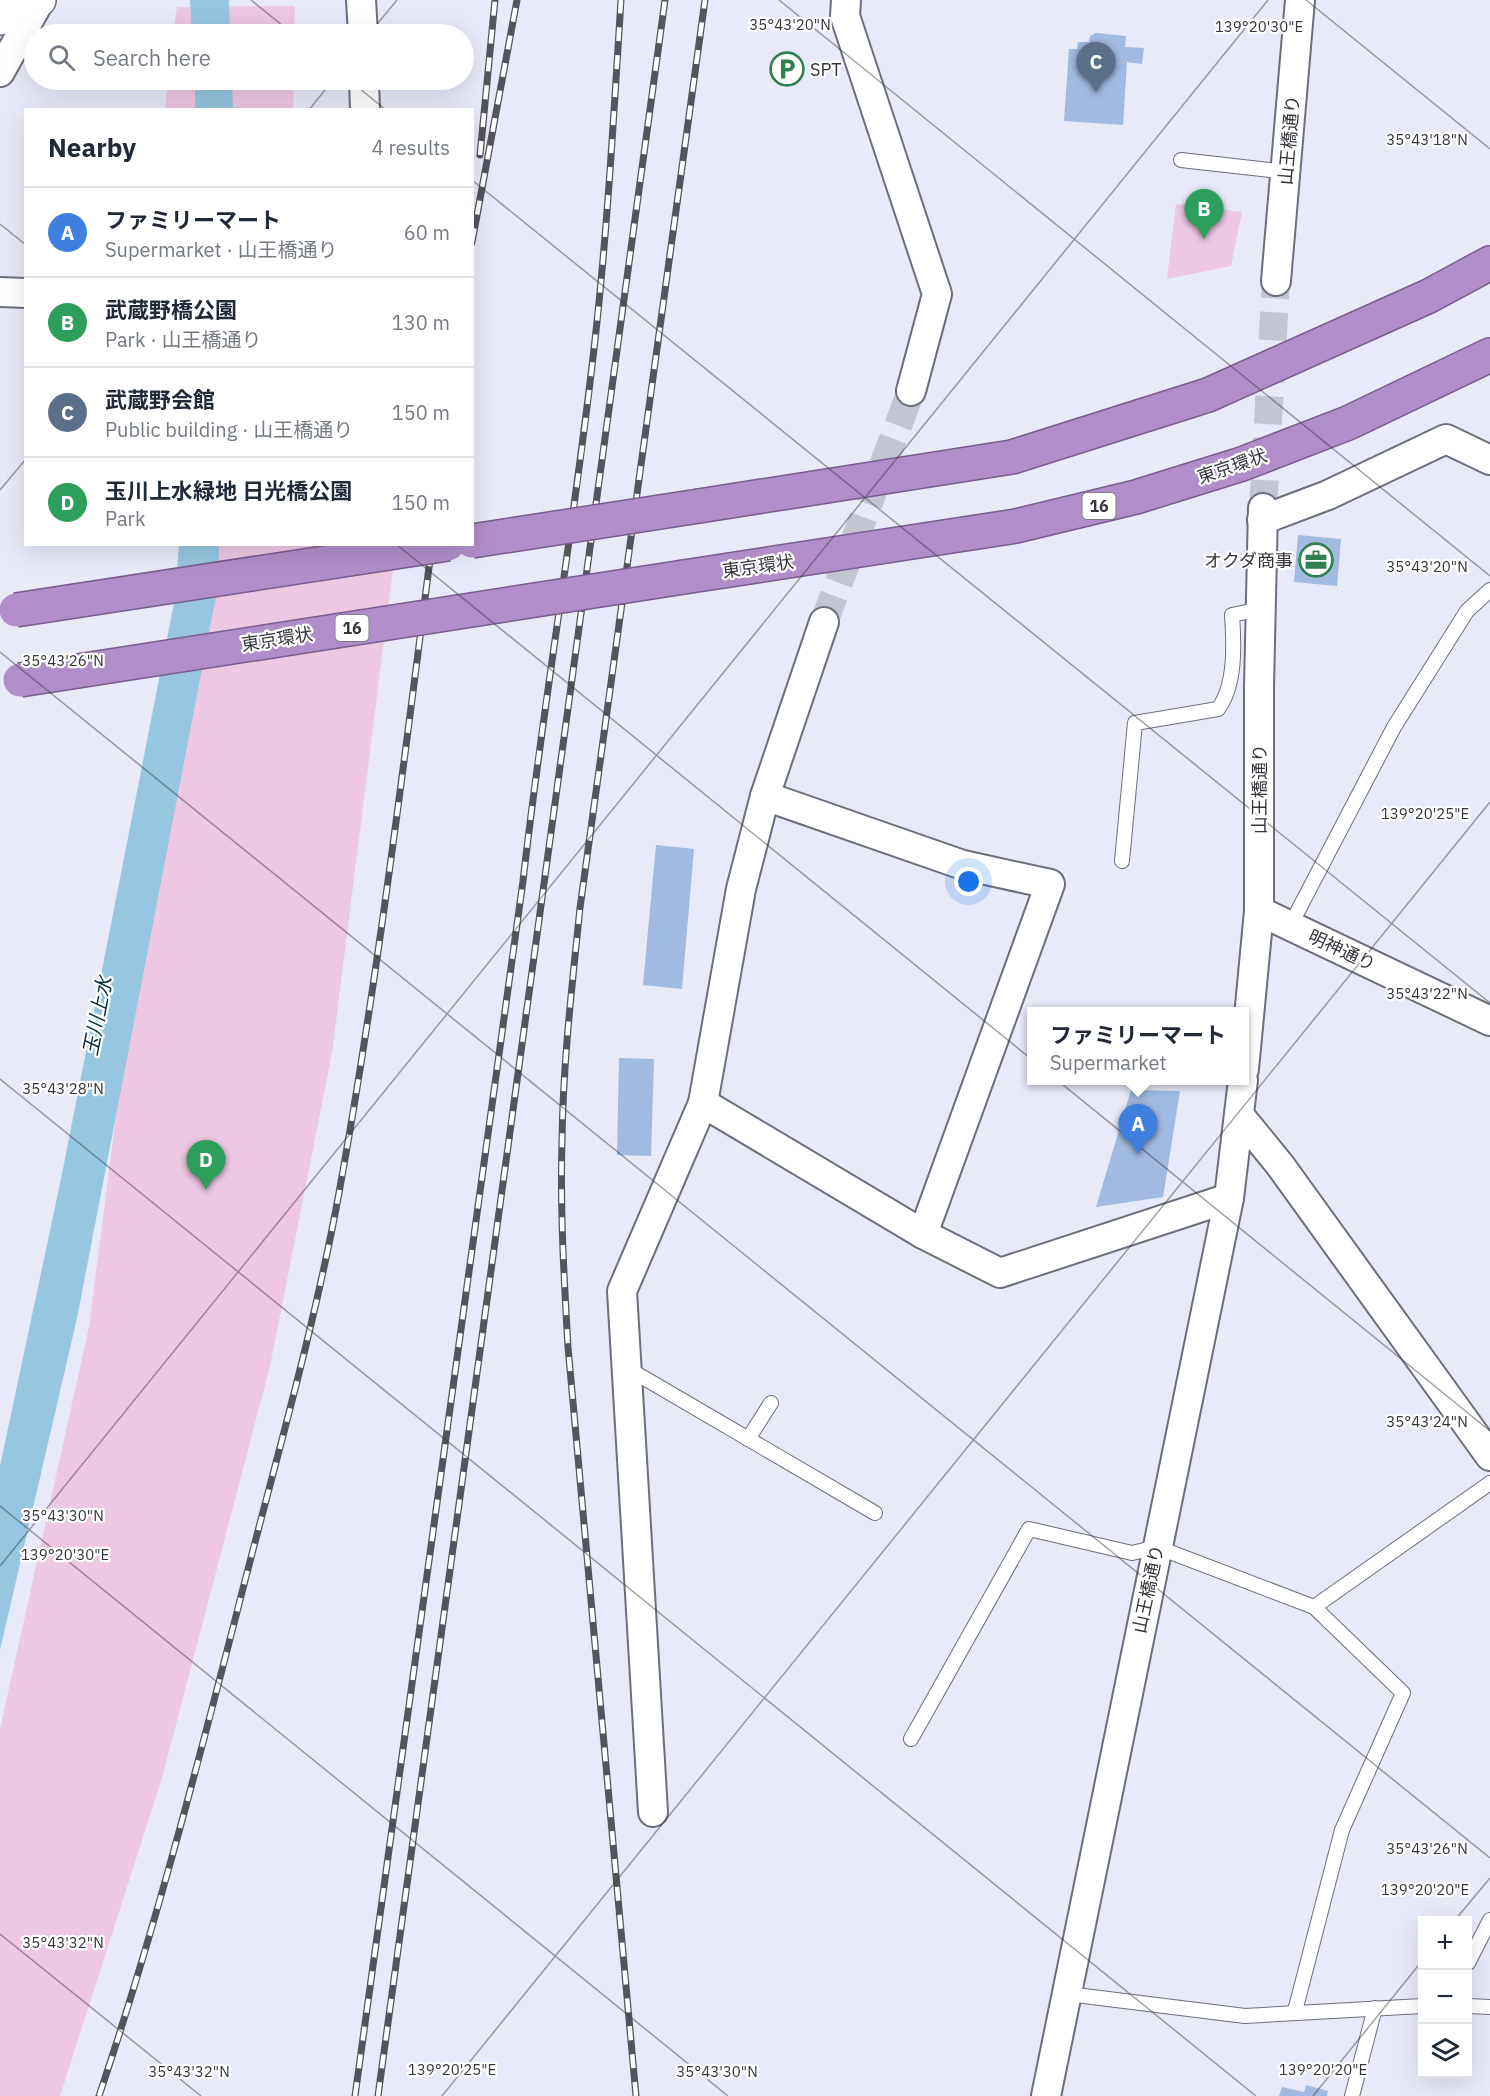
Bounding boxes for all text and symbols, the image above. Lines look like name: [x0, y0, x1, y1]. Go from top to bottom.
text: 35°43'20"N: [749, 15, 831, 34]
text: 139°20'30"E: [1215, 17, 1303, 36]
search box: [24, 24, 474, 90]
icon: search: [45, 41, 78, 74]
pin: C: [1076, 42, 1116, 92]
text: Search here: [93, 43, 211, 72]
parking icon: SPT: [769, 51, 805, 87]
place label: SPT: [810, 58, 842, 81]
street label: 山王橋通り: [1274, 94, 1304, 186]
text: Nearby: [48, 130, 136, 164]
text: 35°43'18"N: [1386, 130, 1468, 149]
text: 4 results: [372, 134, 450, 161]
pin: B: [1184, 190, 1224, 239]
text: ファミリーマート: [105, 205, 281, 234]
text: A: [61, 219, 74, 246]
text: 60 m: [404, 219, 450, 246]
text: Supermarket · 山王橋通り: [105, 236, 338, 263]
text: 武蔵野橋公園: [105, 295, 237, 324]
text: B: [61, 309, 74, 336]
text: 130 m: [392, 309, 450, 336]
text: Park · 山王橋通り: [105, 326, 261, 353]
text: 武蔵野会館: [105, 385, 215, 414]
text: C: [61, 399, 74, 426]
text: 150 m: [392, 399, 450, 426]
text: Public building · 山王橋通り: [105, 416, 353, 443]
street label: 東京環状: [1194, 443, 1270, 489]
text: 玉川上水緑地 日光橋公園: [105, 476, 352, 505]
text: D: [61, 489, 74, 516]
text: 150 m: [392, 489, 450, 516]
road number: 16: [1082, 493, 1116, 519]
text: Park: [105, 505, 145, 532]
office icon: オクダ商事: [1298, 542, 1334, 578]
place label: オクダ商事: [1204, 549, 1293, 572]
street label: 東京環状: [721, 550, 795, 582]
text: 35°43'20"N: [1386, 557, 1468, 576]
road number: 16: [336, 615, 368, 641]
street label: 東京環状: [240, 622, 314, 656]
text: 35°43'26"N: [22, 651, 104, 670]
street label: 山王橋通り: [1248, 744, 1271, 834]
text: 139°20'25"E: [1381, 804, 1469, 823]
your location: [954, 867, 983, 896]
street label: 明神通り: [1305, 924, 1379, 976]
water label: 玉川上水: [76, 972, 118, 1058]
text: 35°43'22"N: [1386, 984, 1468, 1003]
popup: [1027, 1007, 1249, 1085]
text: ファミリーマート: [1050, 1020, 1226, 1049]
text: Supermarket: [1050, 1049, 1167, 1076]
text: 35°43'28"N: [22, 1079, 104, 1098]
pin: A: [1118, 1104, 1158, 1154]
pin: D: [186, 1140, 226, 1190]
text: 35°43'24"N: [1386, 1412, 1468, 1431]
text: 35°43'30"N: [22, 1506, 104, 1525]
street label: 山王橋通り: [1127, 1543, 1169, 1635]
text: 139°20'30"E: [21, 1545, 109, 1564]
text: 35°43'26"N: [1386, 1839, 1468, 1858]
text: 139°20'20"E: [1381, 1880, 1469, 1899]
map controls: [1418, 1916, 1472, 2078]
button: +: [1418, 1916, 1472, 1970]
text: 35°43'32"N: [22, 1933, 104, 1952]
button: −: [1418, 1970, 1472, 2024]
button: layers: [1418, 2024, 1472, 2078]
text: 139°20'25"E: [408, 2060, 496, 2079]
text: 139°20'20"E: [1279, 2060, 1367, 2079]
text: 35°43'32"N: [148, 2062, 230, 2081]
text: 35°43'30"N: [676, 2062, 758, 2081]

